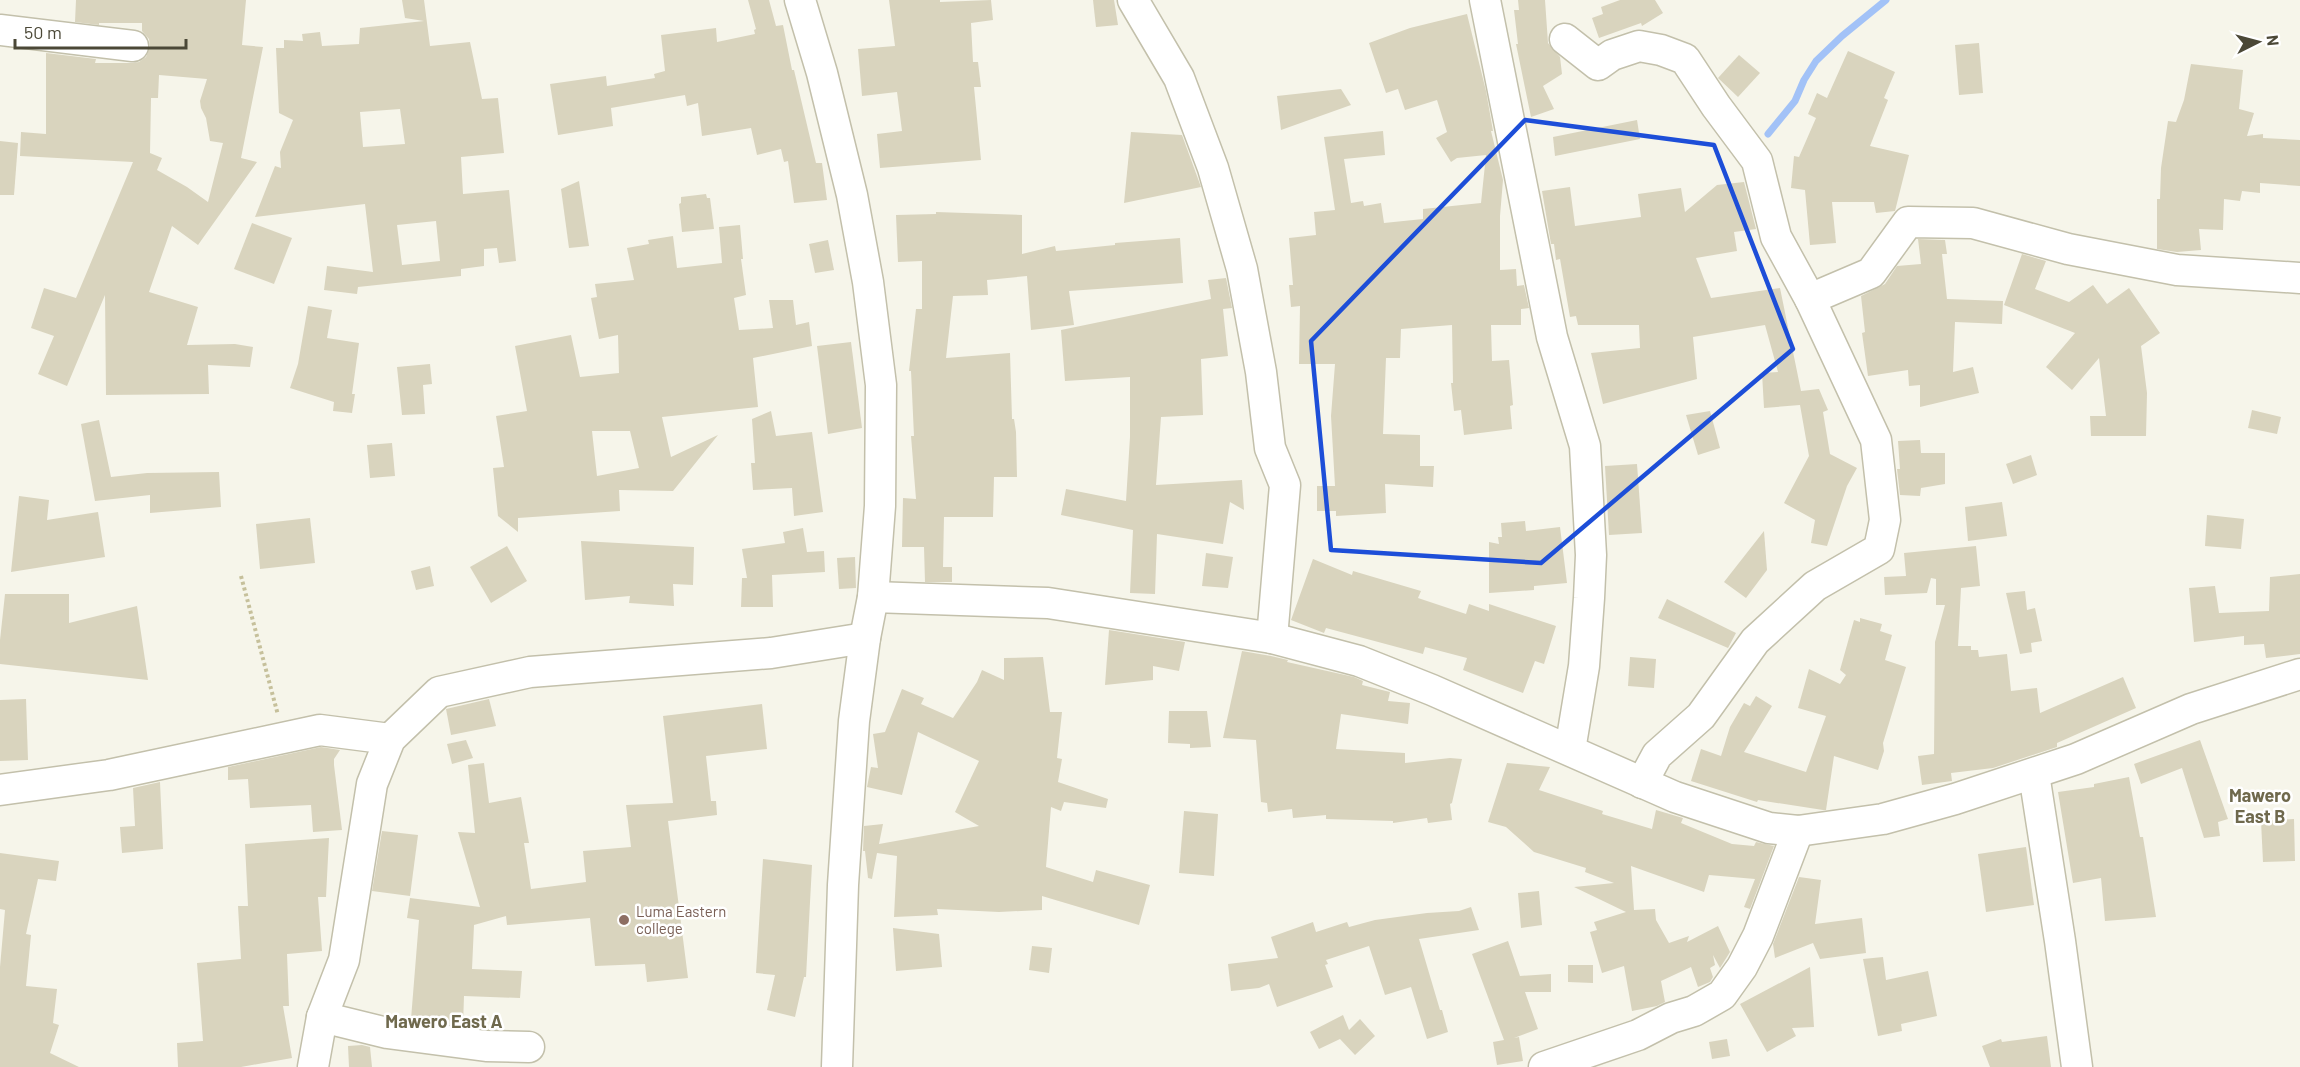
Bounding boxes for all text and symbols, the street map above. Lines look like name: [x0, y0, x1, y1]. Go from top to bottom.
scale bar: [15, 12, 186, 50]
north arrow: [2228, 12, 2288, 72]
text: 50 m: [24, 21, 62, 43]
text: N: [2263, 34, 2283, 47]
district label: Mawero East B: [2229, 784, 2291, 827]
place label: Luma Eastern college: [636, 902, 726, 937]
marker: Luma Eastern college: [617, 913, 631, 927]
district label: Mawero East A: [385, 1010, 503, 1032]

